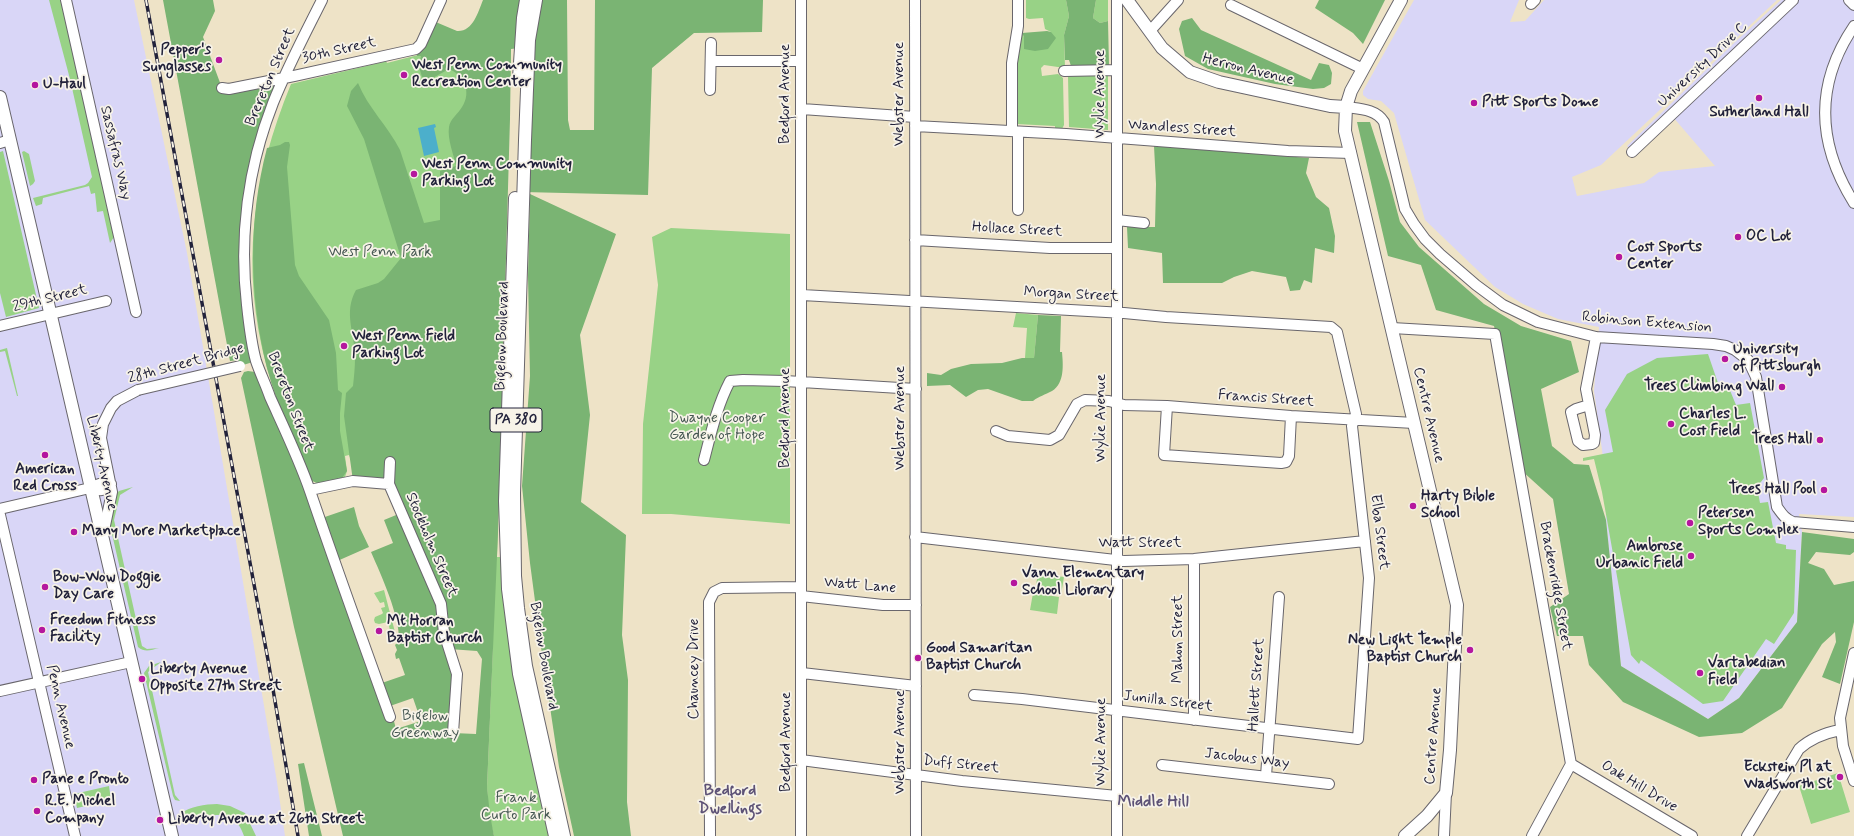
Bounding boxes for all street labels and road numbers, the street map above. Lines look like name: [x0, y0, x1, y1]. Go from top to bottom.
street label: University Drive C: [1654, 19, 1752, 111]
street label: Brereton Street: [242, 25, 300, 129]
street label: 30th Street: [300, 34, 378, 68]
street label: Webster Avenue: [891, 42, 909, 146]
street label: Bedford Avenue: [777, 44, 795, 144]
street label: Wylie Avenue: [1092, 50, 1110, 138]
street label: Herron Avenue: [1200, 50, 1296, 90]
street label: Sassafras Way: [95, 104, 135, 202]
street label: Wandless Street: [1127, 116, 1237, 142]
street label: Hollace Street: [971, 219, 1063, 241]
street label: 29th Street: [11, 281, 89, 317]
street label: Bigelow Boulevard: [492, 281, 514, 391]
street label: Morgan Street: [1023, 284, 1119, 306]
street label: Robinson Extension: [1581, 308, 1713, 338]
street label: 28th Street Bridge: [126, 340, 246, 388]
street label: Brereton Street: [263, 350, 317, 454]
street label: Centre Avenue: [1408, 365, 1448, 465]
street label: Webster Avenue: [892, 366, 910, 470]
street label: Bedford Avenue: [777, 368, 795, 468]
street label: Wylie Avenue: [1093, 374, 1111, 462]
street label: Francis Street: [1217, 387, 1315, 411]
road number: PA 380: [490, 408, 542, 432]
street label: Liberty Avenue: [81, 414, 121, 512]
street label: Stockholm Street: [401, 490, 461, 600]
street label: Elba Street: [1365, 493, 1393, 571]
street label: Brackenridge Street: [1535, 520, 1575, 652]
street label: Watt Street: [1098, 535, 1182, 553]
street label: Watt Lane: [823, 574, 897, 598]
street label: Mahon Street: [1170, 595, 1188, 683]
street label: Bigelow Boulevard: [525, 601, 561, 711]
street label: Chauncey Drive: [686, 619, 704, 719]
street label: Hallett Street: [1245, 638, 1269, 732]
street label: Penn Avenue: [42, 663, 78, 751]
street label: Centre Avenue: [1422, 687, 1446, 785]
street label: Junilla Street: [1122, 688, 1214, 716]
street label: Webster Avenue: [892, 690, 910, 794]
street label: Bedford Avenue: [778, 692, 796, 792]
street label: Wylie Avenue: [1093, 698, 1111, 786]
street label: Jacobus Way: [1204, 745, 1290, 773]
street label: Duff Street: [922, 752, 1000, 778]
street label: Oak Hill Drive: [1598, 757, 1680, 817]

